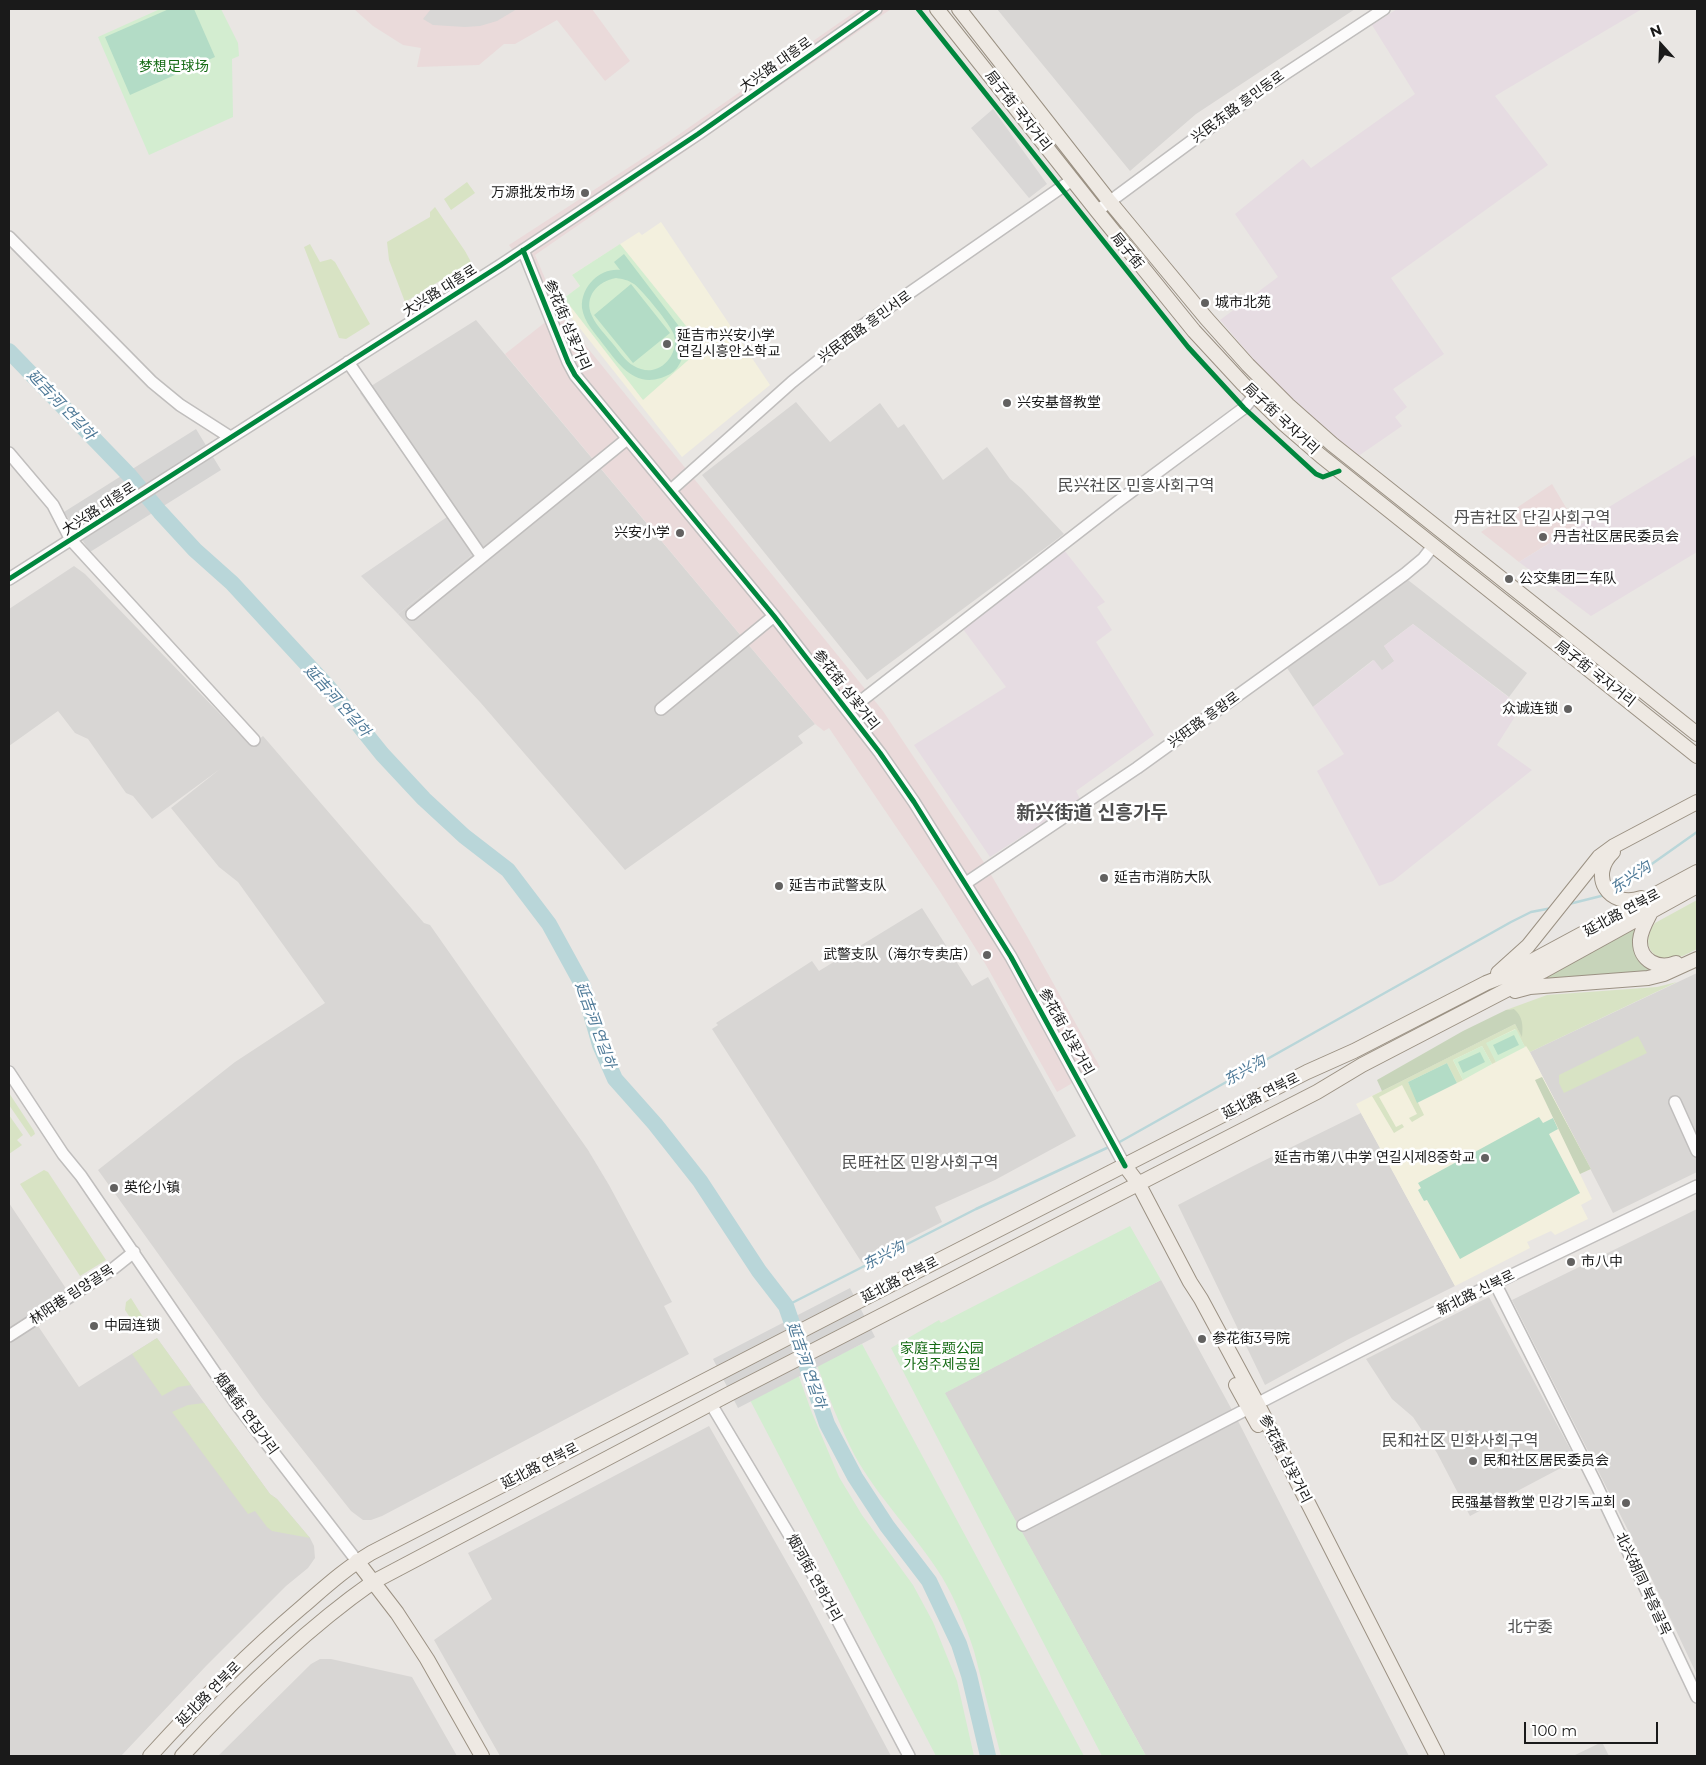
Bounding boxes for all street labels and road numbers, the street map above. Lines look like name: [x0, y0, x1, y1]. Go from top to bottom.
street label: 大兴路 대흥로: [737, 34, 815, 96]
street label: 局子街 국자거리: [981, 68, 1055, 154]
street label: 兴民东路 흥민동로: [1188, 68, 1288, 146]
street label: 局子街: [1107, 229, 1147, 273]
street label: 大兴路 대흥로: [400, 262, 480, 320]
street label: 参花街 삼꽃거리: [540, 277, 594, 373]
street label: 兴民西路 흥민서로: [815, 288, 915, 366]
street label: 局子街 국자거리: [1240, 380, 1322, 458]
street label: 大兴路 대흥로: [59, 479, 139, 539]
street label: 局子街 국자거리: [1552, 637, 1638, 711]
street label: 参花街 삼꽃거리: [809, 647, 883, 733]
street label: 兴旺路 흥왕로: [1165, 688, 1243, 752]
street label: 延北路 연북로: [1581, 886, 1663, 940]
street label: 参花街 삼꽃거리: [1035, 985, 1097, 1079]
street label: 延北路 연북로: [1220, 1069, 1302, 1123]
street label: 延北路 연북로: [859, 1253, 941, 1307]
street label: 林阳巷 림양골목: [27, 1261, 117, 1329]
street label: 新北路 신북로: [1434, 1267, 1518, 1319]
street label: 烟集街 연집거리: [211, 1370, 281, 1458]
street label: 参花街 삼꽃거리: [1255, 1412, 1315, 1506]
street label: 延北路 연북로: [499, 1439, 581, 1493]
street label: 北兴胡同 북흥골목: [1612, 1530, 1674, 1638]
street label: 烟河街 연하거리: [783, 1531, 845, 1625]
street label: 延北路 연북로: [173, 1658, 245, 1730]

